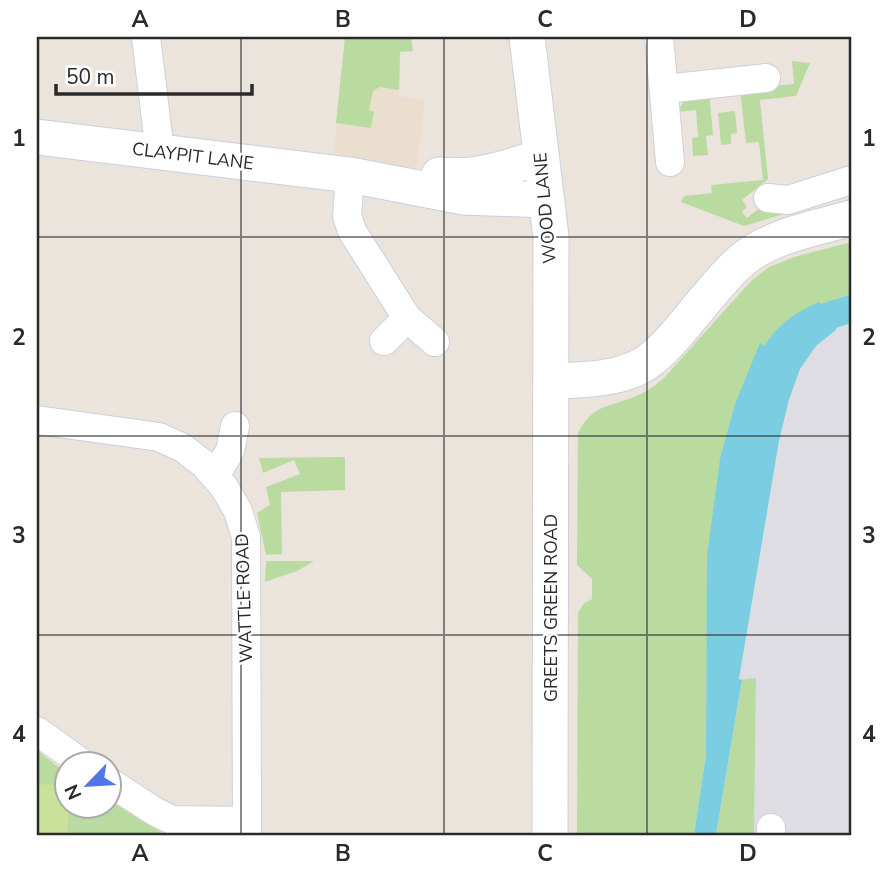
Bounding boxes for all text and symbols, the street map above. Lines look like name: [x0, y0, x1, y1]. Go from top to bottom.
text: A: [131, 4, 149, 35]
text: B: [335, 4, 351, 35]
text: C: [537, 4, 553, 35]
text: D: [739, 4, 757, 35]
scale bar: [56, 52, 252, 96]
text: 50 m: [66, 63, 115, 91]
text: 1: [12, 123, 26, 154]
text: 1: [862, 123, 876, 154]
street label: CLAYPIT LANE: [131, 137, 255, 175]
street label: WOOD LANE: [528, 151, 562, 265]
text: 2: [12, 322, 26, 353]
text: 2: [862, 322, 876, 353]
street label: GREETS GREEN ROAD: [539, 514, 563, 702]
text: 3: [12, 520, 26, 551]
text: 3: [862, 520, 876, 551]
street label: WATTLE ROAD: [230, 533, 258, 663]
text: 4: [12, 719, 26, 750]
text: 4: [862, 719, 876, 750]
north arrow: [52, 750, 122, 820]
text: N: [59, 780, 88, 804]
text: A: [131, 838, 149, 869]
text: B: [335, 838, 351, 869]
text: C: [537, 838, 553, 869]
text: D: [739, 838, 757, 869]

